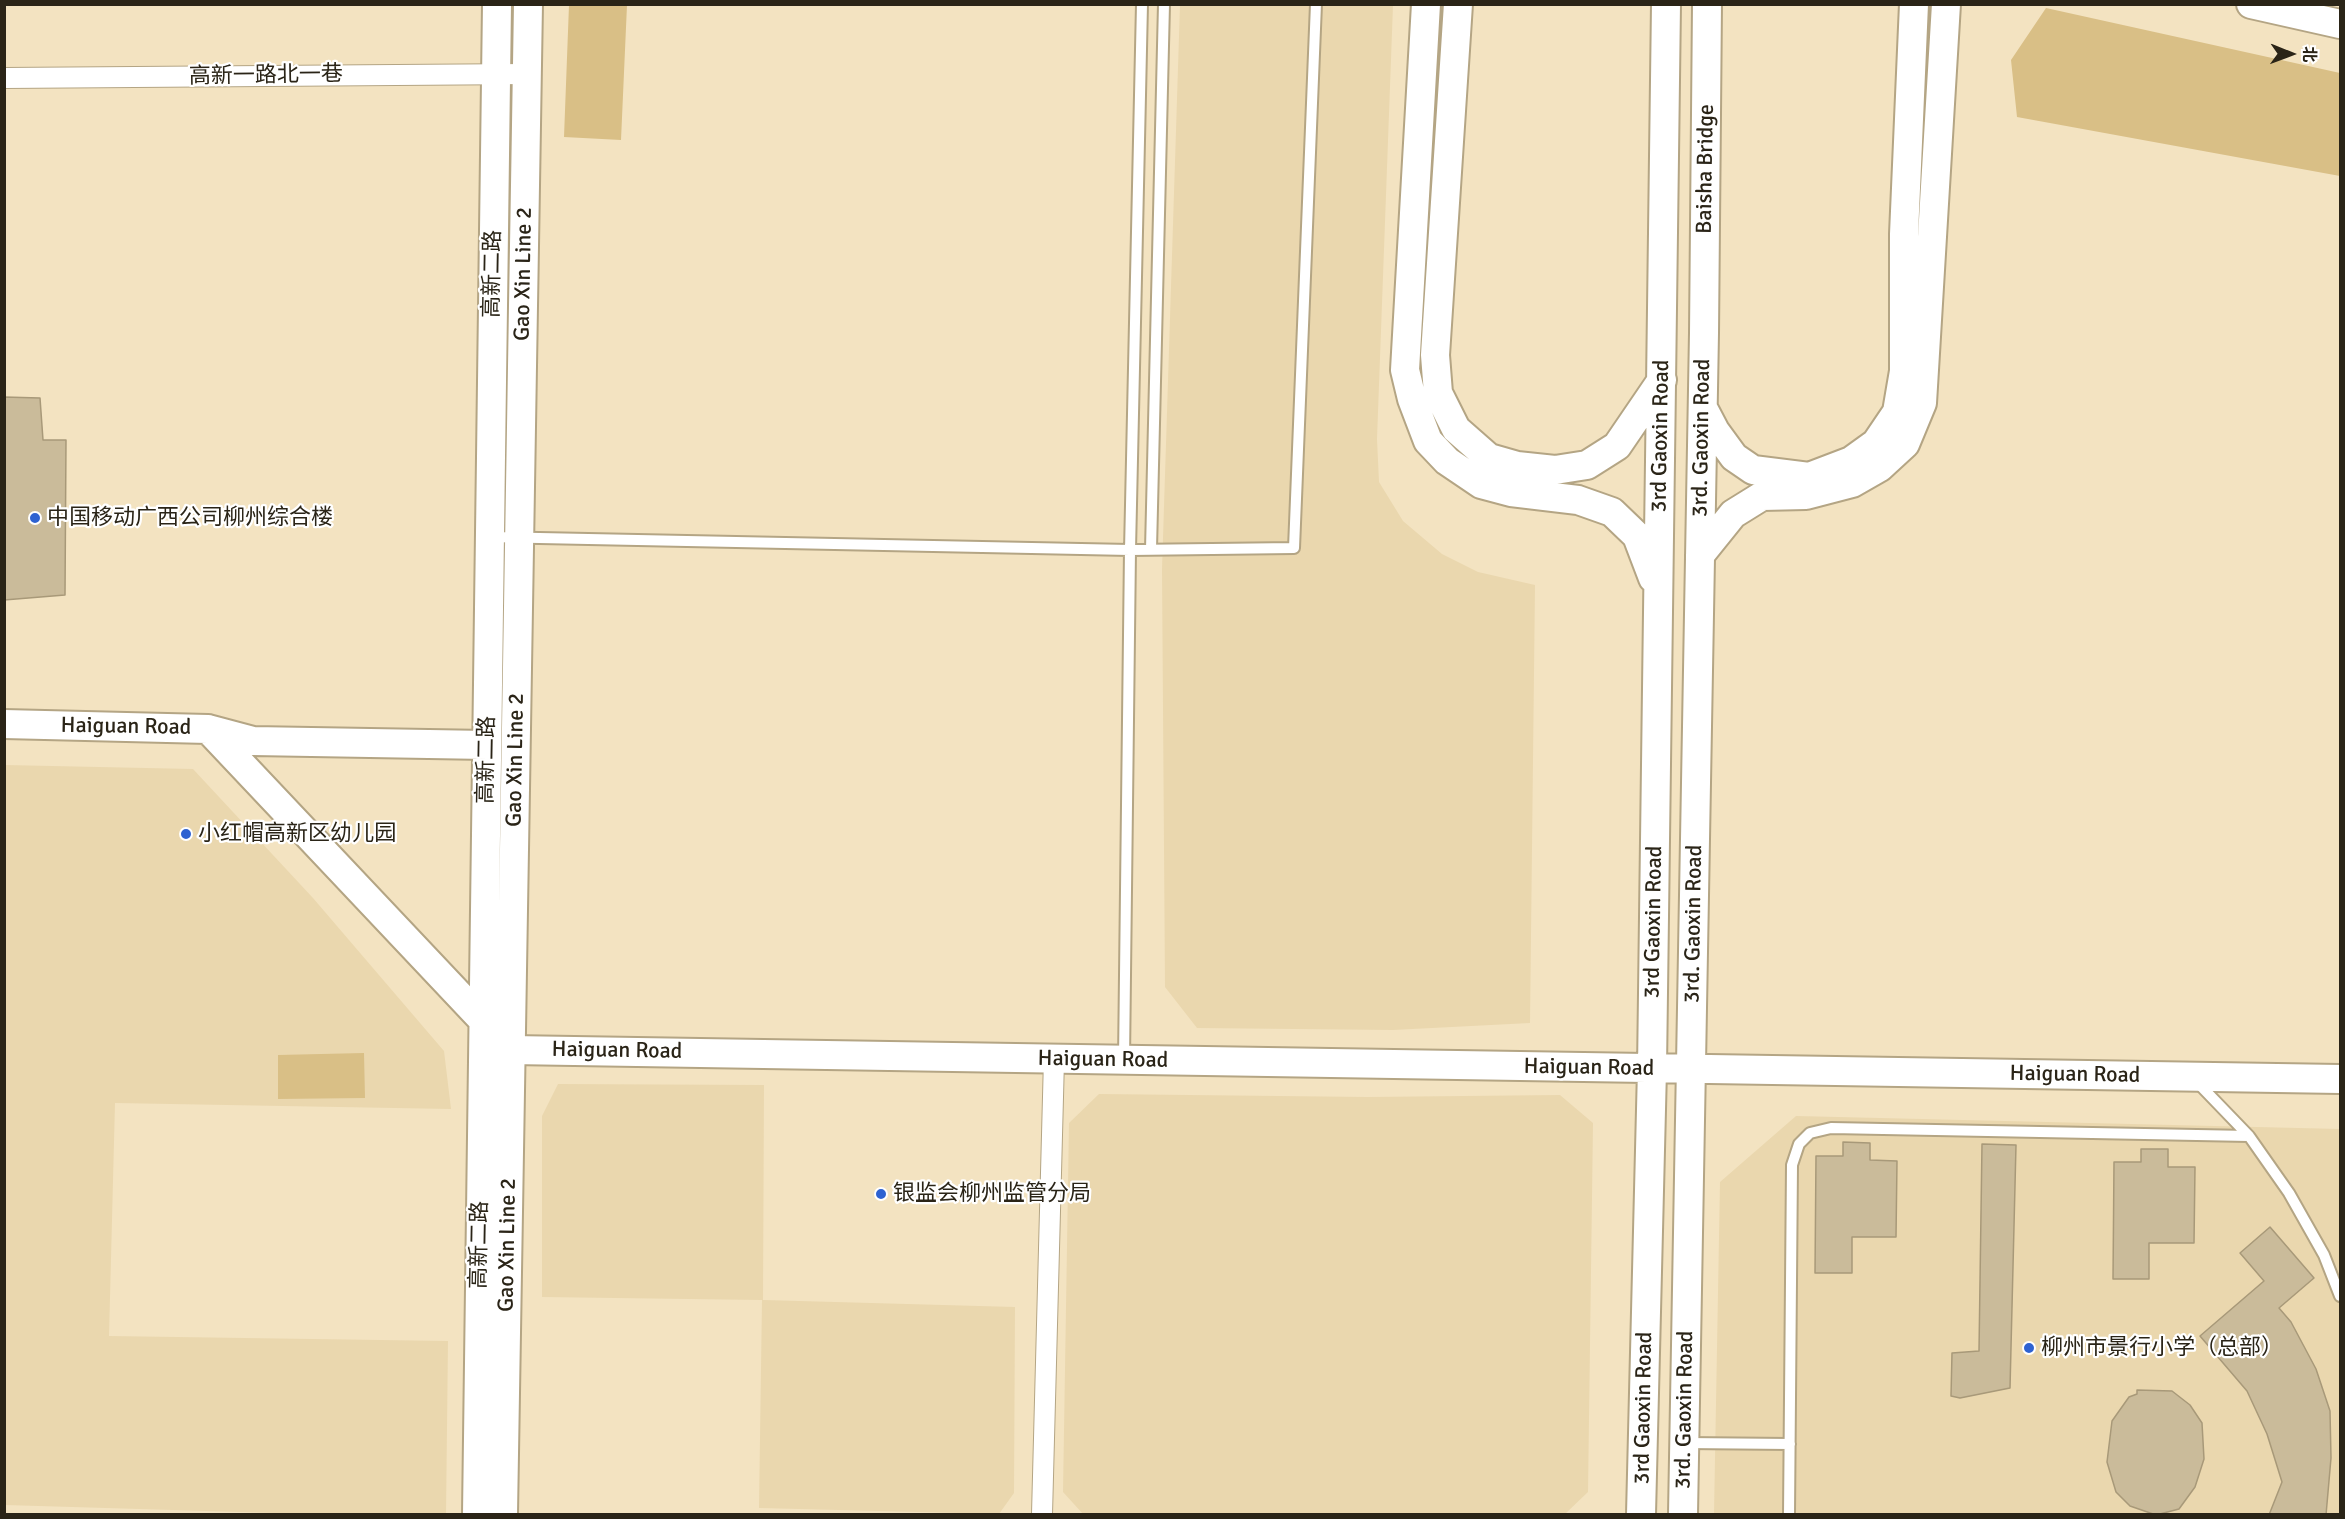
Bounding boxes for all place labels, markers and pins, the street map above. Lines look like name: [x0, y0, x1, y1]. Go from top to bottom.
place label: 中国移动广西公司柳州综合楼: [47, 505, 333, 531]
marker: 中国移动广西公司柳州综合楼: [28, 511, 42, 525]
place label: 小红帽高新区幼儿园: [198, 821, 396, 847]
marker: 小红帽高新区幼儿园: [179, 827, 193, 841]
place label: 银监会柳州监管分局: [893, 1181, 1091, 1207]
marker: 银监会柳州监管分局: [874, 1187, 888, 1201]
place label: 柳州市景行小学（总部）: [2041, 1335, 2283, 1361]
marker: 柳州市景行小学（总部）: [2022, 1341, 2036, 1355]

